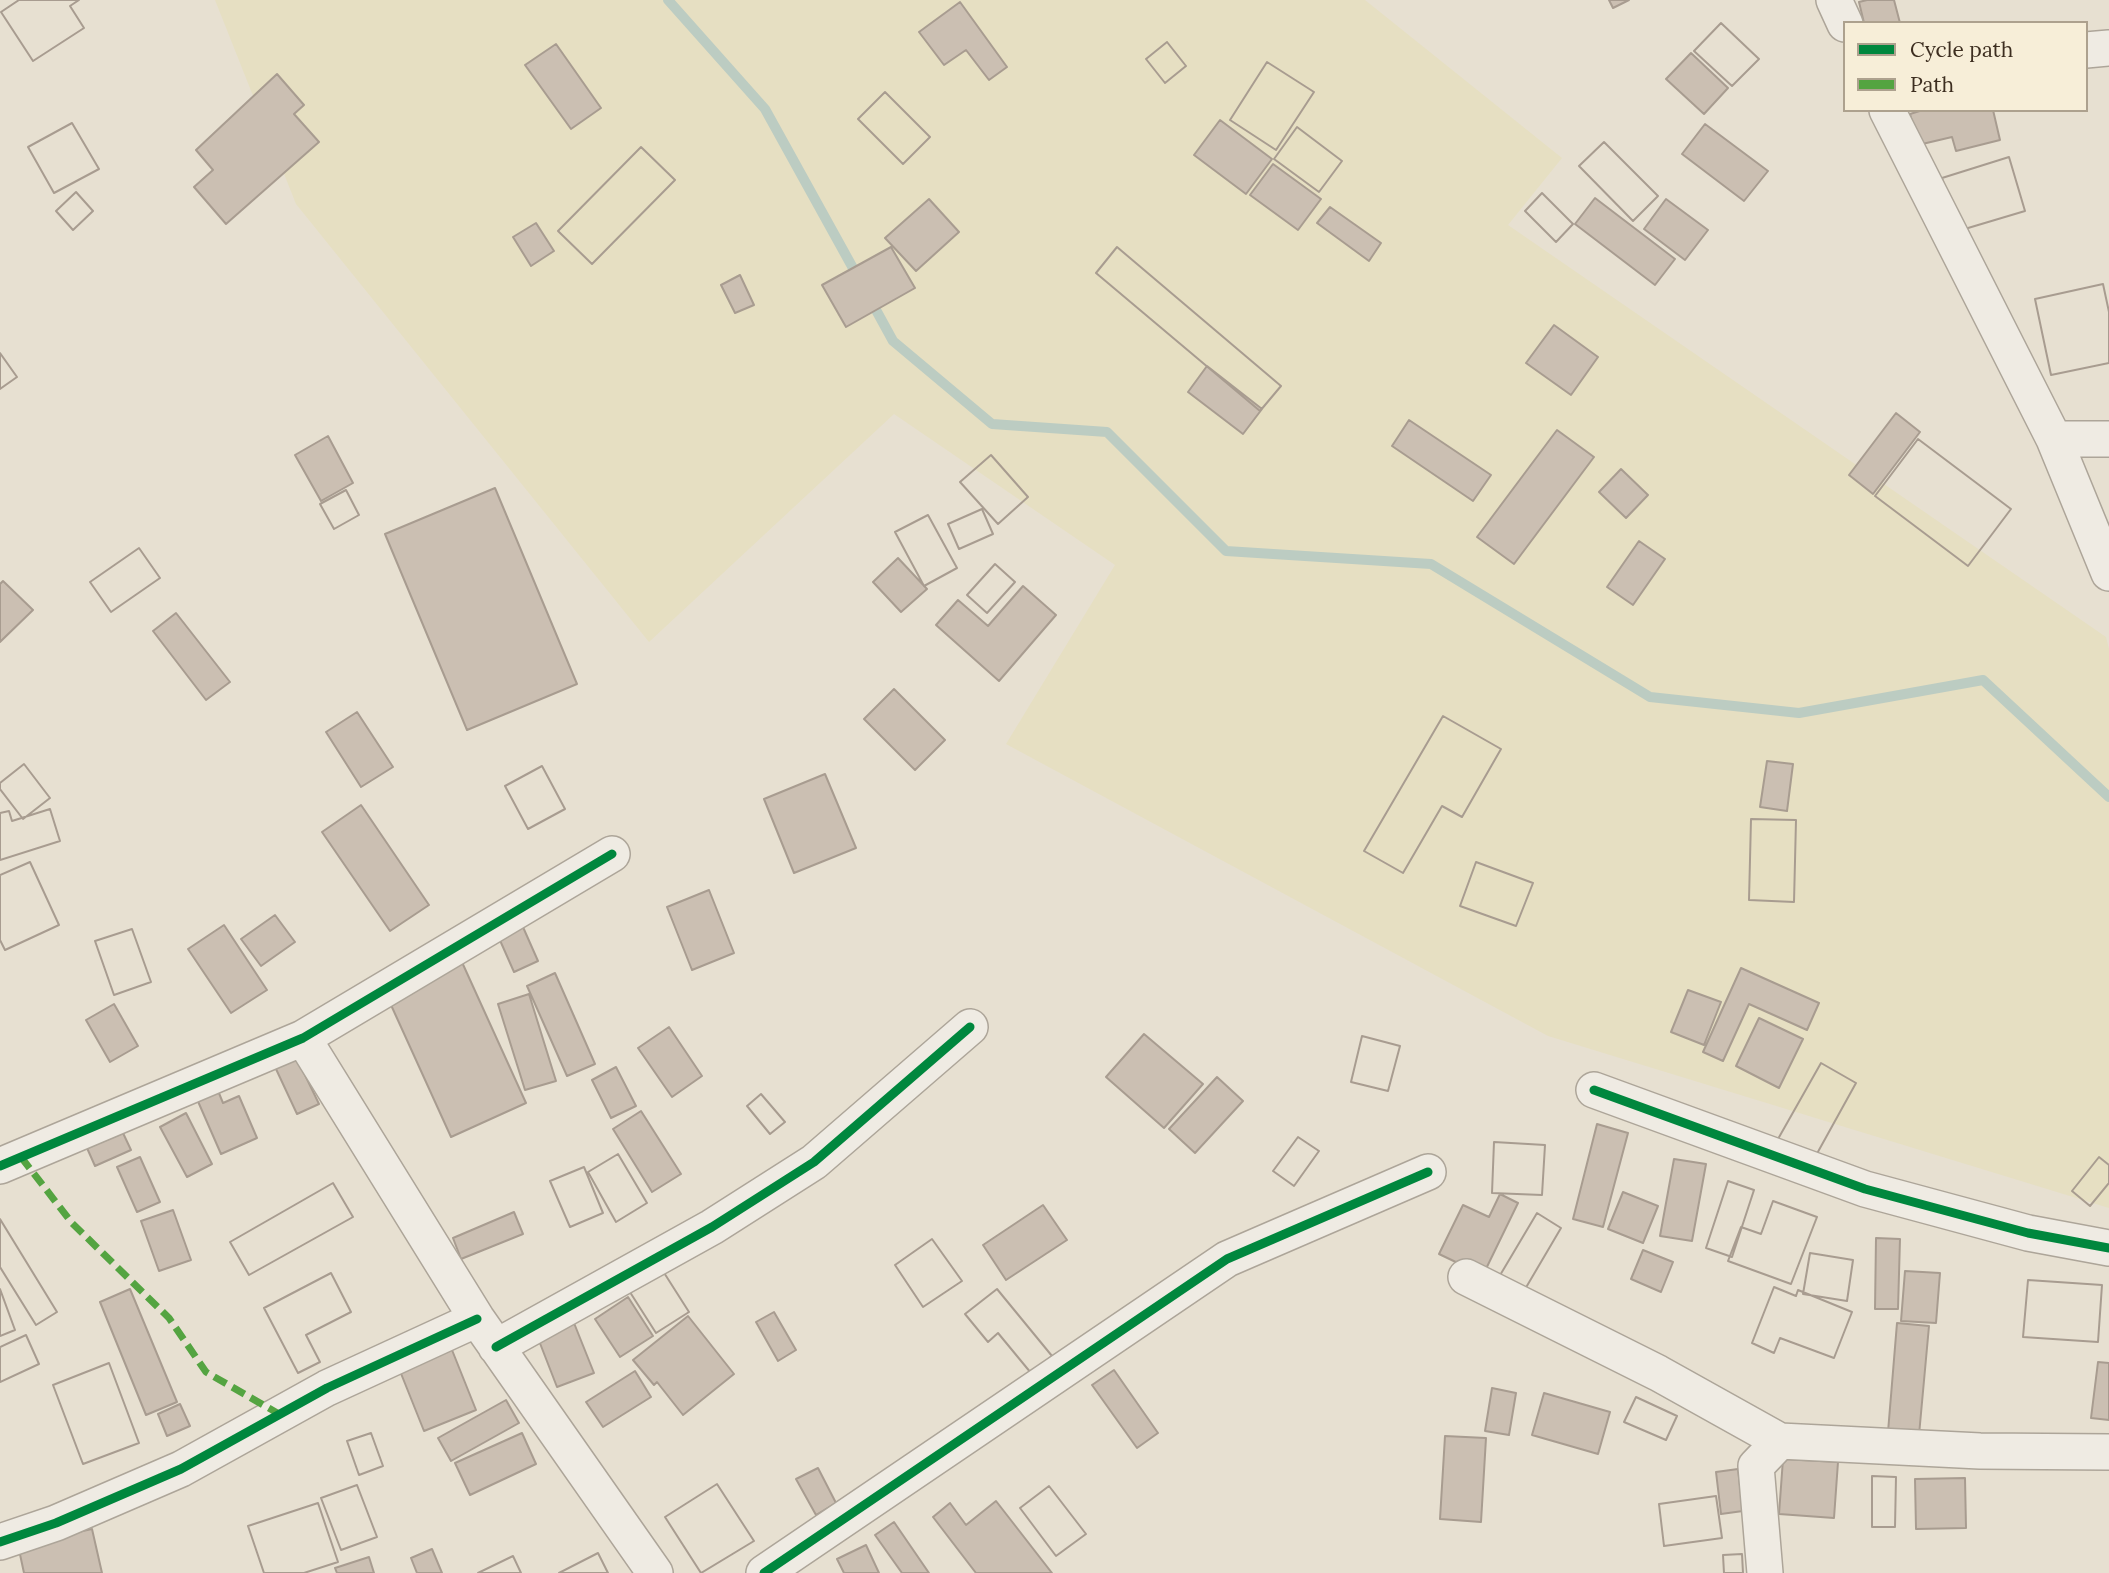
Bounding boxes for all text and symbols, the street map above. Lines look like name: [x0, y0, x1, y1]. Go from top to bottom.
legend: [1843, 21, 2088, 112]
text: Cycle path: [1910, 36, 2013, 63]
text: Path: [1910, 71, 1954, 98]

